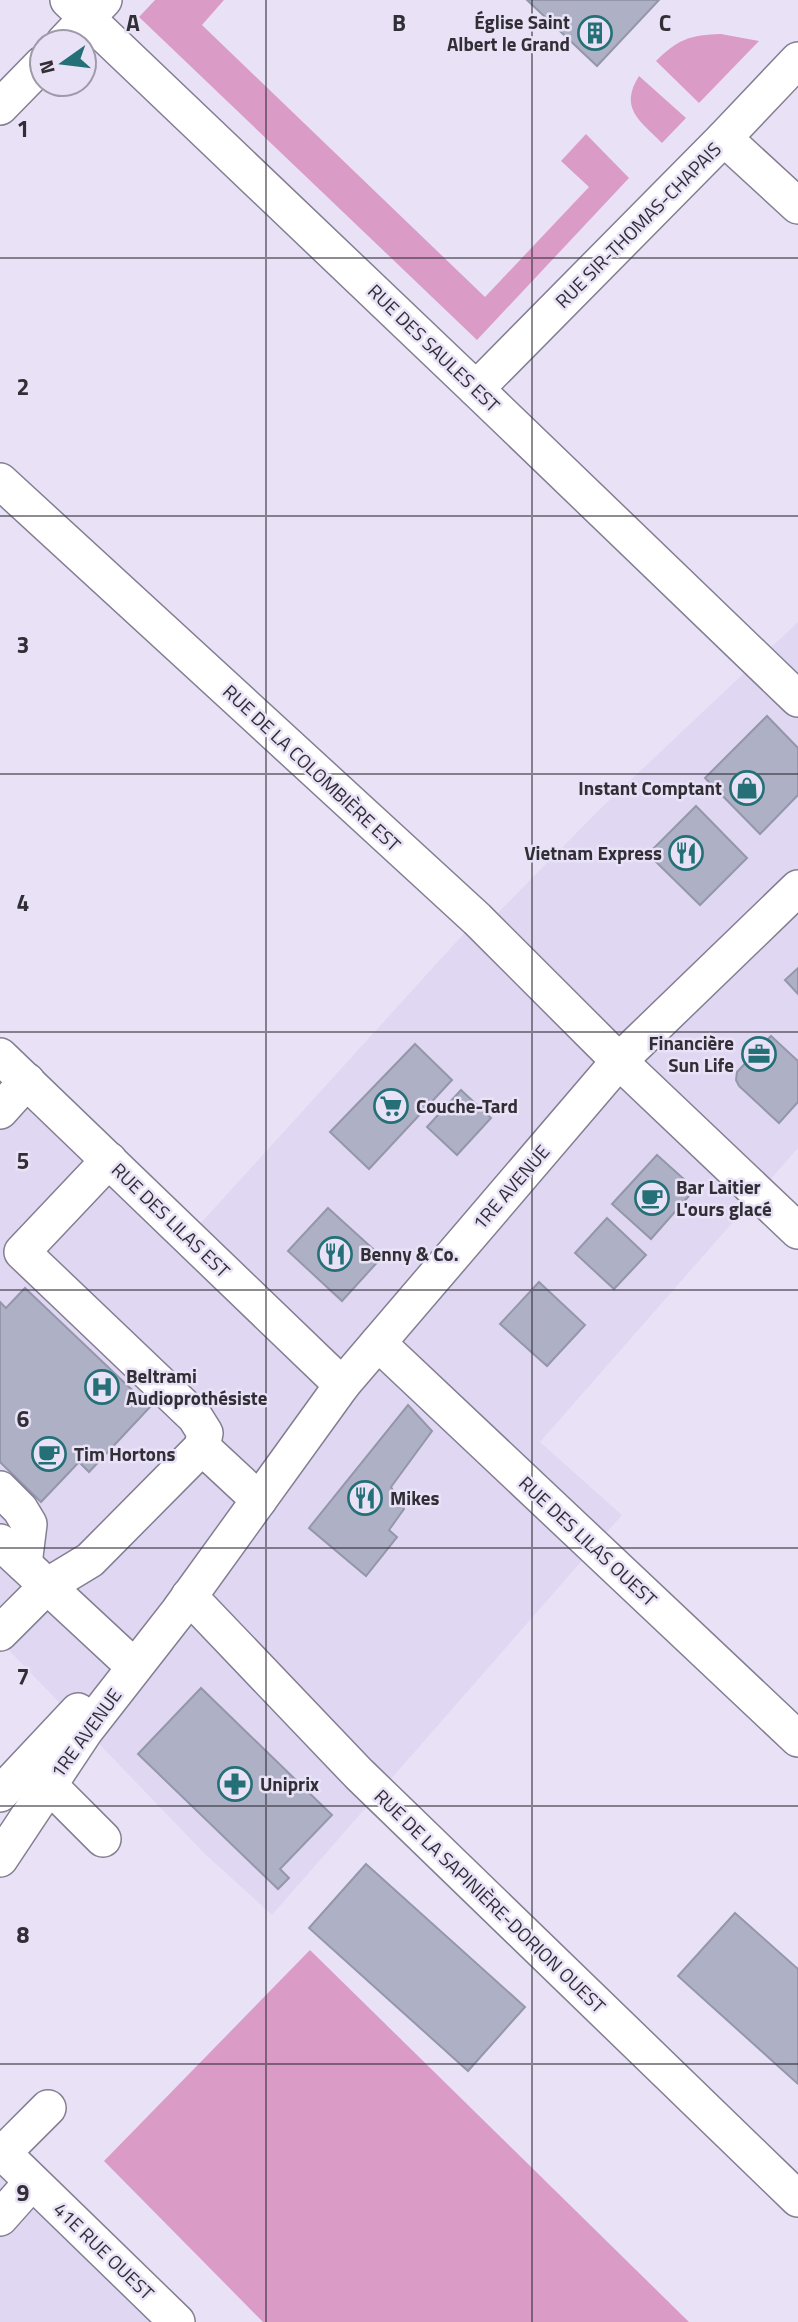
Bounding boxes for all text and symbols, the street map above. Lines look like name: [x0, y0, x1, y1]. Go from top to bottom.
text: A: [126, 5, 140, 40]
text: B: [392, 5, 406, 40]
text: C: [659, 5, 671, 40]
place label: Église Saint Albert le Grand: [447, 7, 570, 58]
building icon: Église Saint Albert le Grand: [576, 14, 614, 52]
north arrow: [28, 28, 98, 98]
text: N: [30, 57, 62, 77]
text: 1: [17, 111, 29, 146]
street label: RUE SIR-THOMAS-CHAPAIS: [548, 135, 727, 314]
street label: RUE DES SAULES EST: [362, 277, 507, 419]
text: 2: [17, 369, 29, 404]
text: 3: [17, 627, 29, 662]
street label: RUE DE LA COLOMBIÈRE EST: [217, 677, 408, 858]
shop icon: Instant Comptant: [728, 769, 766, 807]
place label: Instant Comptant: [578, 773, 722, 802]
restaurant icon: Vietnam Express: [667, 834, 705, 872]
place label: Vietnam Express: [524, 838, 662, 867]
text: 4: [17, 885, 29, 920]
place label: Financière Sun Life: [648, 1028, 734, 1079]
office icon: Financière Sun Life: [740, 1035, 778, 1073]
supermarket icon: Couche-Tard: [372, 1087, 410, 1125]
place label: Couche-Tard: [416, 1091, 518, 1120]
street label: 1RE AVENUE: [465, 1138, 556, 1236]
text: 5: [17, 1143, 29, 1178]
street label: RUE DES LILAS EST: [105, 1155, 237, 1284]
place label: Bar Laitier L'ours glacé: [676, 1172, 772, 1223]
cafe icon: Bar Laitier L'ours glacé: [633, 1179, 671, 1217]
restaurant icon: Benny & Co.: [316, 1235, 354, 1273]
place label: Benny & Co.: [360, 1239, 459, 1268]
place label: Beltrami Audioprothésiste: [126, 1361, 268, 1412]
hospital icon: Beltrami Audioprothésiste: [83, 1368, 121, 1406]
text: 6: [17, 1401, 30, 1436]
cafe icon: Tim Hortons: [30, 1435, 68, 1473]
place label: Tim Hortons: [74, 1439, 175, 1468]
street label: RUE DES LILAS OUEST: [513, 1469, 664, 1613]
restaurant icon: Mikes: [346, 1479, 384, 1517]
place label: Mikes: [390, 1483, 440, 1512]
text: 7: [17, 1659, 29, 1694]
street label: 1RE AVENUE: [43, 1682, 128, 1784]
pharmacy icon: Uniprix: [216, 1765, 254, 1803]
place label: Uniprix: [260, 1769, 319, 1798]
street label: RUE DE LA SAPINIÈRE-DORION OUEST: [368, 1782, 613, 2019]
text: 8: [17, 1917, 30, 1952]
text: 9: [17, 2175, 30, 2210]
street label: 41E RUE OUEST: [47, 2195, 161, 2306]

